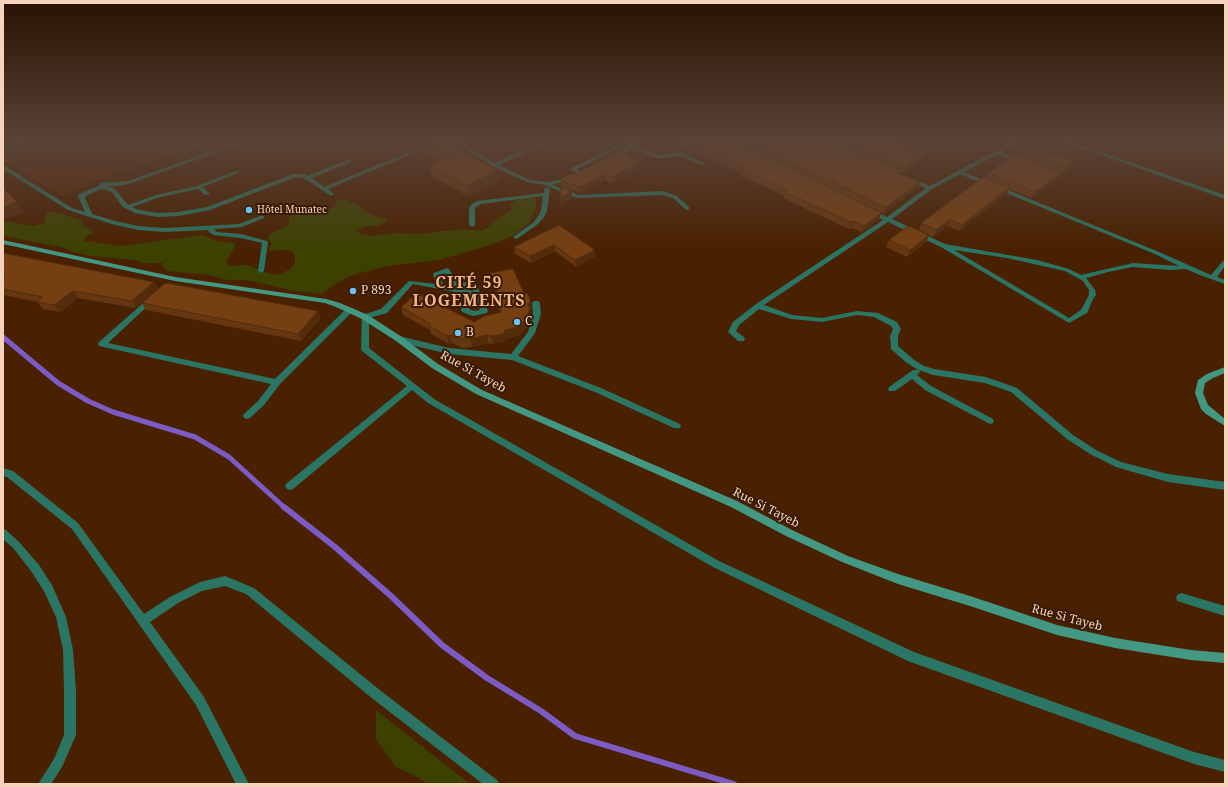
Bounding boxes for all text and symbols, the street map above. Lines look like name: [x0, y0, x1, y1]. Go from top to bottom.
place label: Hôtel Munatec: [257, 204, 327, 216]
marker: Hôtel Munatec: [244, 205, 254, 215]
district label: CITÉ 59 LOGEMENTS: [413, 273, 525, 311]
place label: P 893: [361, 284, 391, 298]
marker: P 893: [348, 286, 358, 296]
place label: C: [525, 315, 532, 329]
marker: C: [512, 317, 522, 327]
place label: B: [466, 326, 474, 340]
marker: B: [453, 328, 463, 338]
street label: Rue Si Tayeb: [438, 348, 508, 396]
street label: Rue Si Tayeb: [730, 485, 802, 531]
street label: Rue Si Tayeb: [1030, 602, 1104, 634]

